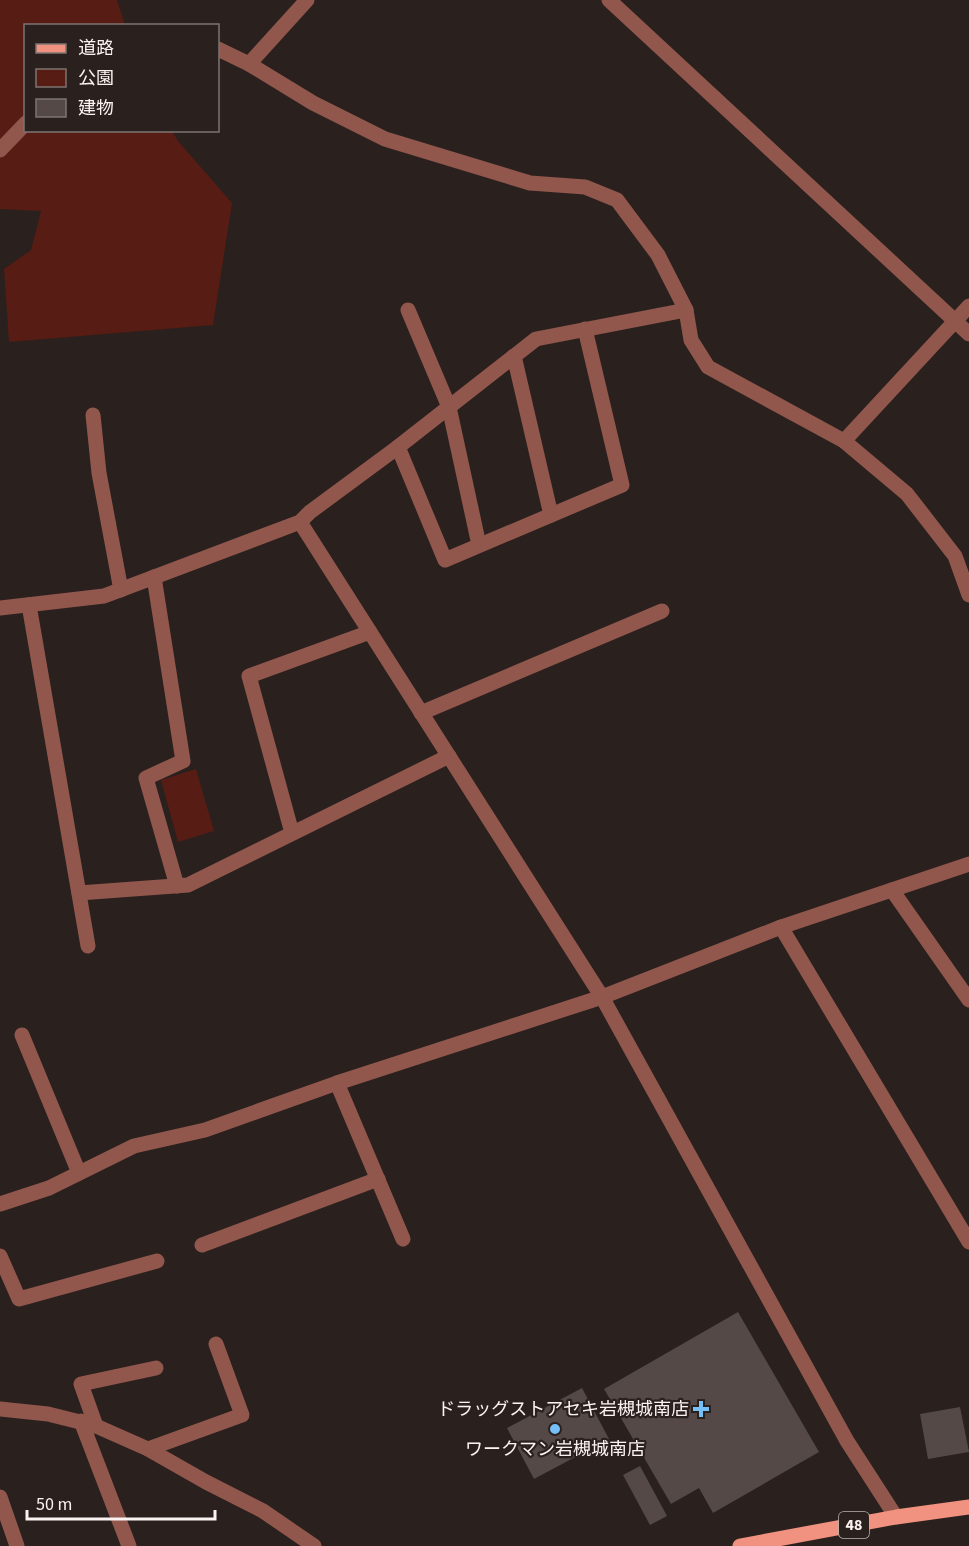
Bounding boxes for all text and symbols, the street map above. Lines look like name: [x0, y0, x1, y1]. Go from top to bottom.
legend: [24, 24, 219, 132]
text: 道路: [78, 36, 114, 61]
text: 公園: [78, 66, 114, 91]
text: 建物: [78, 96, 114, 121]
place label: ドラッグストアセキ岩槻城南店: [437, 1397, 689, 1422]
marker: ドラッグストアセキ岩槻城南店: [694, 1402, 708, 1416]
marker: ワークマン岩槻城南店: [548, 1422, 562, 1436]
place label: ワークマン岩槻城南店: [465, 1437, 645, 1462]
scale bar: [27, 1483, 214, 1521]
text: 50 m: [36, 1492, 72, 1517]
road number: 48: [839, 1512, 869, 1538]

